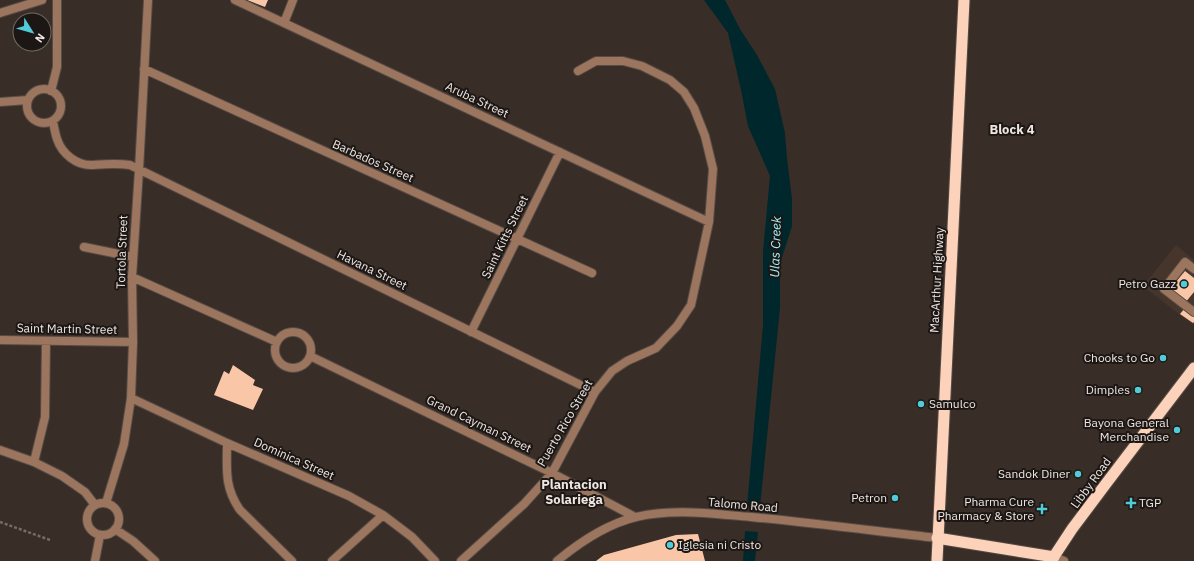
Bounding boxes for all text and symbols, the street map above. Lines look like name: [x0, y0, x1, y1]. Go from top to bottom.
north arrow: [12, 12, 52, 52]
text: N: [32, 31, 48, 45]
street label: Aruba Street: [443, 78, 511, 121]
district label: Block 4: [989, 121, 1035, 138]
street label: Barbados Street: [330, 136, 416, 185]
street label: Saint Kitts Street: [478, 193, 531, 281]
street label: Tortola Street: [113, 215, 130, 289]
water label: Ulas Creek: [766, 216, 785, 278]
street label: MacArthur Highway: [926, 227, 947, 333]
street label: Havana Street: [335, 246, 410, 293]
place label: Petro Gazz: [1118, 276, 1176, 291]
marker: Petro Gazz: [1179, 279, 1189, 289]
street label: Saint Martin Street: [17, 320, 117, 337]
place label: Chooks to Go: [1084, 350, 1155, 365]
marker: Chooks to Go: [1158, 353, 1168, 363]
street label: Puerto Rico Street: [534, 377, 596, 469]
place label: Dimples: [1086, 382, 1130, 397]
marker: Dimples: [1133, 385, 1143, 395]
street label: Grand Cayman Street: [424, 392, 534, 455]
place label: Samulco: [929, 396, 976, 411]
marker: Samulco: [916, 399, 926, 409]
place label: Bayona General Merchandise: [1084, 415, 1169, 444]
marker: Bayona General Merchandise: [1172, 425, 1182, 435]
street label: Dominica Street: [252, 434, 337, 483]
street label: Libby Road: [1067, 454, 1114, 511]
place label: Sandok Diner: [998, 466, 1071, 481]
marker: Sandok Diner: [1073, 469, 1083, 479]
district label: Plantacion Solariega: [541, 476, 607, 508]
place label: Petron: [851, 490, 887, 505]
marker: Petron: [890, 493, 900, 503]
street label: Talomo Road: [707, 494, 779, 515]
place label: Pharma Cure Pharmacy & Store: [937, 494, 1034, 523]
place label: TGP: [1139, 495, 1161, 510]
marker: TGP: [1126, 498, 1136, 508]
marker: Pharma Cure Pharmacy & Store: [1037, 504, 1047, 514]
place label: Iglesia ni Cristo: [678, 537, 762, 552]
marker: Iglesia ni Cristo: [665, 540, 675, 550]

